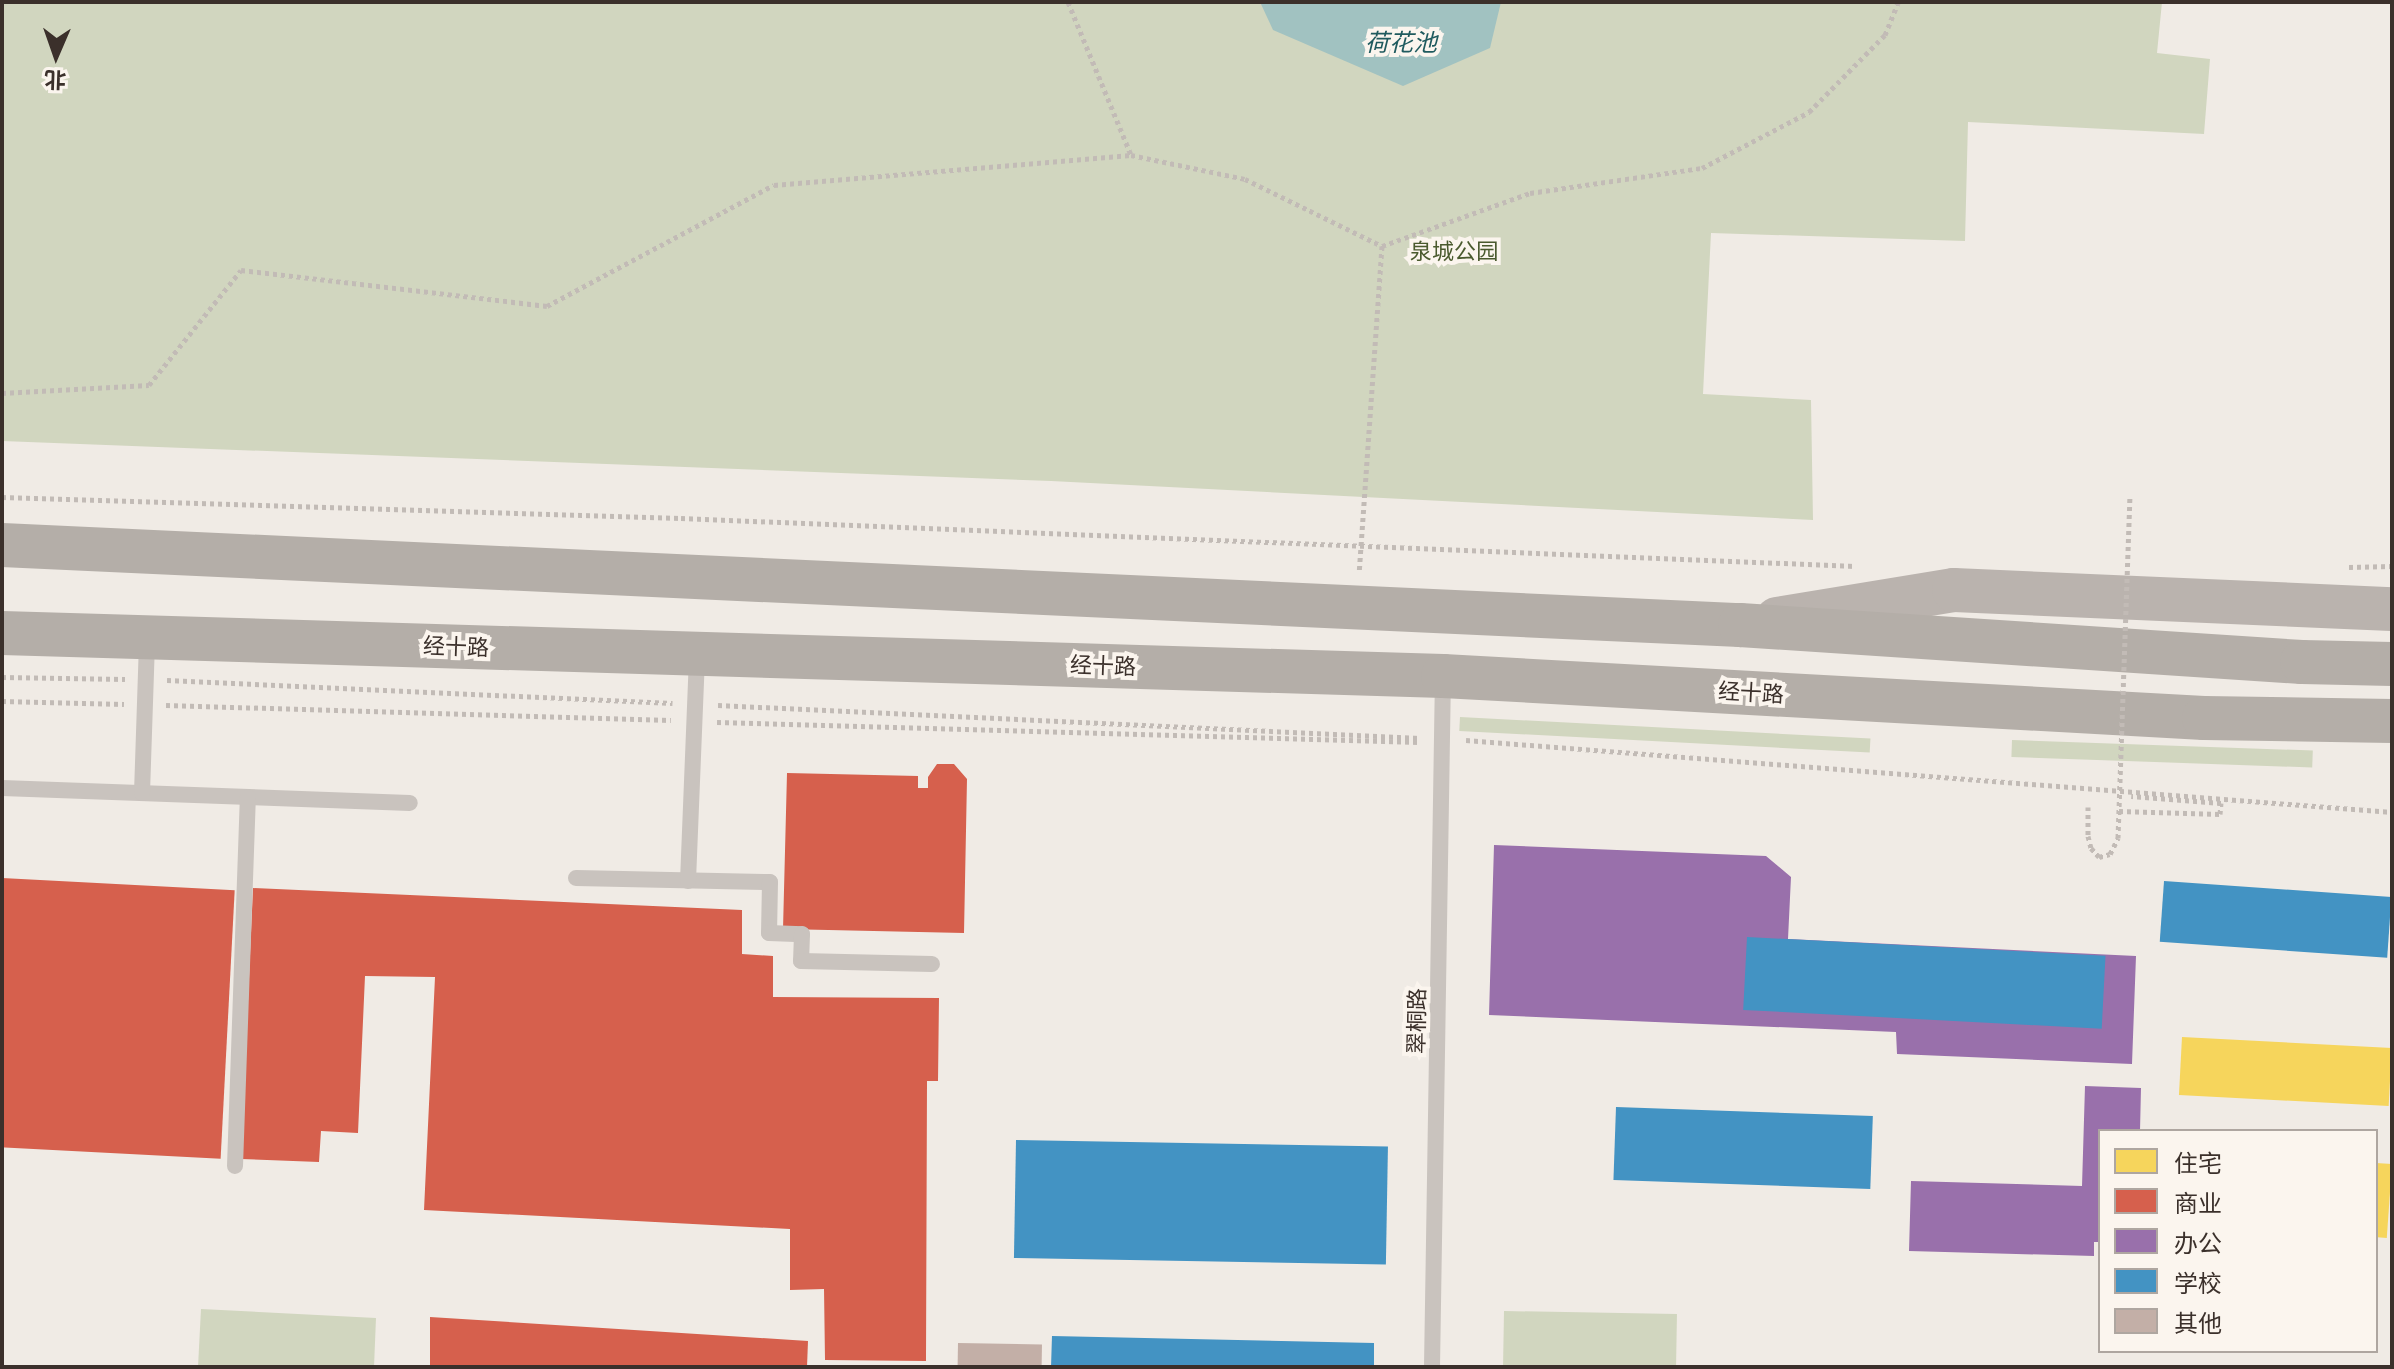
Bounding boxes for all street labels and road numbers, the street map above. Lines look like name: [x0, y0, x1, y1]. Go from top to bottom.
street label: 经十路: [423, 633, 489, 661]
street label: 经十路: [1070, 652, 1136, 680]
street label: 经十路: [1717, 678, 1785, 708]
street label: 翠桐路: [1403, 988, 1431, 1054]

